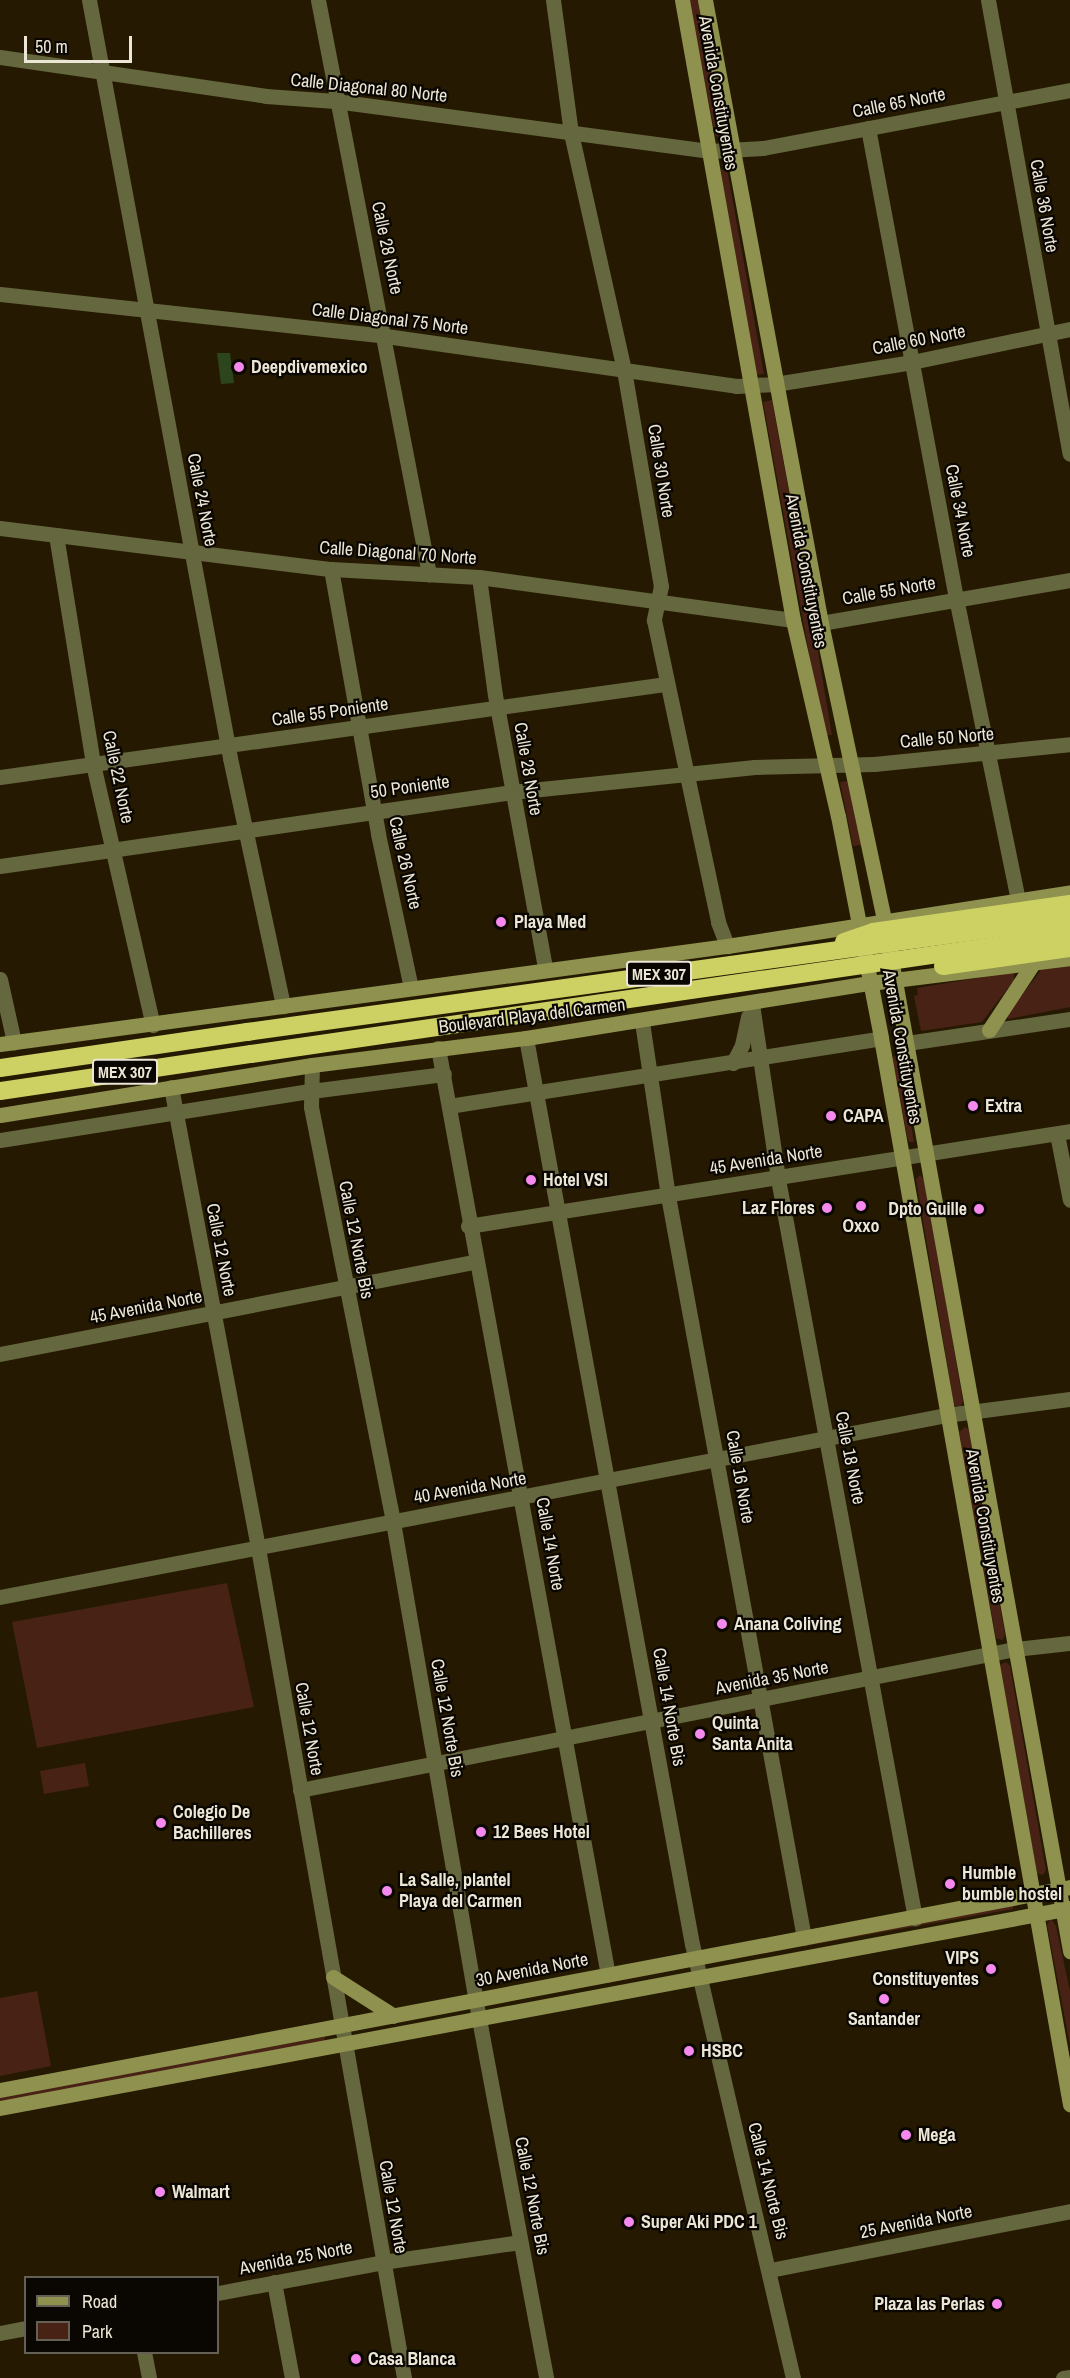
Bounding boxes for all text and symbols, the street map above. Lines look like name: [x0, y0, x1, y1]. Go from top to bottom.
street label: Avenida Constituyentes: [694, 14, 742, 172]
scale bar: [27, 24, 135, 62]
text: 50 m: [35, 34, 68, 59]
street label: Calle Diagonal 80 Norte: [290, 69, 448, 107]
street label: Calle 65 Norte: [851, 83, 947, 123]
street label: Calle 36 Norte: [1025, 158, 1063, 254]
street label: Calle 28 Norte: [367, 200, 407, 296]
street label: Calle Diagonal 75 Norte: [311, 299, 469, 339]
street label: Calle 60 Norte: [871, 320, 967, 360]
place label: Deepdivemexico: [251, 356, 367, 378]
marker: Deepdivemexico: [232, 360, 246, 374]
street label: Calle 30 Norte: [643, 423, 679, 519]
street label: Calle 24 Norte: [182, 452, 222, 548]
street label: Calle 34 Norte: [940, 463, 980, 559]
street label: Avenida Constituyentes: [780, 492, 832, 650]
street label: Calle Diagonal 70 Norte: [319, 537, 477, 569]
street label: Calle 55 Norte: [841, 572, 937, 610]
street label: Calle 55 Poniente: [270, 693, 390, 731]
street label: Calle 28 Norte: [509, 721, 547, 817]
street label: Calle 50 Norte: [899, 723, 995, 753]
street label: Calle 22 Norte: [98, 729, 138, 825]
street label: 50 Poniente: [369, 771, 451, 803]
street label: Calle 26 Norte: [384, 815, 426, 911]
place label: Playa Med: [514, 911, 586, 933]
marker: Playa Med: [492, 913, 510, 931]
road number: MEX 307: [626, 961, 692, 987]
street label: Avenida Constituyentes: [878, 968, 926, 1126]
street label: Boulevard Playa del Carmen: [437, 994, 627, 1038]
road number: MEX 307: [92, 1059, 158, 1085]
place label: Extra: [985, 1095, 1022, 1117]
marker: Extra: [966, 1099, 980, 1113]
place label: CAPA: [843, 1105, 884, 1127]
marker: CAPA: [824, 1109, 838, 1123]
street label: 45 Avenida Norte: [708, 1140, 824, 1180]
place label: Hotel VSI: [543, 1169, 608, 1191]
marker: Hotel VSI: [524, 1173, 538, 1187]
street label: Calle 12 Norte Bis: [334, 1179, 378, 1301]
place label: Laz Flores: [742, 1197, 815, 1219]
place label: Dpto Guille: [888, 1198, 967, 1220]
marker: Oxxo: [854, 1199, 868, 1213]
marker: Laz Flores: [820, 1201, 834, 1215]
street label: Calle 12 Norte: [201, 1202, 241, 1298]
marker: Dpto Guille: [972, 1202, 986, 1216]
place label: Oxxo: [843, 1215, 879, 1237]
street label: 45 Avenida Norte: [88, 1285, 204, 1329]
street label: Calle 18 Norte: [830, 1410, 870, 1506]
street label: Calle 16 Norte: [721, 1429, 759, 1525]
street label: Avenida Constituyentes: [961, 1447, 1009, 1605]
street label: 40 Avenida Norte: [412, 1467, 528, 1509]
street label: Calle 14 Norte: [531, 1496, 569, 1592]
place label: Anana Coliving: [734, 1613, 841, 1635]
marker: Anana Coliving: [715, 1617, 729, 1631]
street label: Calle 14 Norte Bis: [648, 1646, 690, 1768]
street label: Avenida 35 Norte: [714, 1656, 830, 1700]
street label: Calle 12 Norte Bis: [426, 1657, 468, 1779]
street label: Calle 12 Norte: [290, 1681, 328, 1777]
place label: Quinta Santa Anita: [712, 1713, 793, 1756]
marker: Quinta Santa Anita: [693, 1727, 707, 1741]
place label: Colegio De Bachilleres: [173, 1802, 252, 1844]
marker: Colegio De Bachilleres: [154, 1816, 168, 1830]
place label: 12 Bees Hotel: [493, 1821, 590, 1843]
marker: 12 Bees Hotel: [474, 1825, 488, 1839]
place label: Humble bumble hostel: [962, 1863, 1062, 1906]
place label: La Salle, plantel Playa del Carmen: [399, 1870, 522, 1912]
marker: Humble bumble hostel: [943, 1877, 957, 1891]
marker: La Salle, plantel Playa del Carmen: [380, 1884, 394, 1898]
street label: 30 Avenida Norte: [474, 1948, 590, 1992]
place label: VIPS Constituyentes: [872, 1948, 979, 1990]
marker: VIPS Constituyentes: [984, 1962, 998, 1976]
marker: Santander: [877, 1992, 891, 2006]
place label: Santander: [848, 2008, 920, 2030]
place label: HSBC: [701, 2040, 743, 2062]
marker: HSBC: [682, 2044, 696, 2058]
street label: Calle 14 Norte Bis: [743, 2120, 793, 2242]
place label: Mega: [918, 2124, 956, 2146]
marker: Mega: [899, 2128, 913, 2142]
street label: Calle 12 Norte Bis: [510, 2135, 554, 2257]
street label: Calle 12 Norte: [374, 2159, 412, 2255]
place label: Walmart: [172, 2181, 230, 2203]
marker: Walmart: [153, 2185, 167, 2199]
street label: 25 Avenida Norte: [858, 2200, 974, 2244]
place label: Super Aki PDC 1: [641, 2211, 757, 2233]
marker: Super Aki PDC 1: [622, 2215, 636, 2229]
street label: Avenida 25 Norte: [238, 2236, 354, 2280]
legend: [24, 2276, 219, 2354]
text: Road: [82, 2289, 117, 2314]
place label: Plaza las Perlas: [874, 2293, 985, 2315]
marker: Plaza las Perlas: [990, 2297, 1004, 2311]
text: Park: [82, 2319, 112, 2344]
place label: Casa Blanca: [368, 2348, 456, 2370]
marker: Casa Blanca: [349, 2352, 363, 2366]

